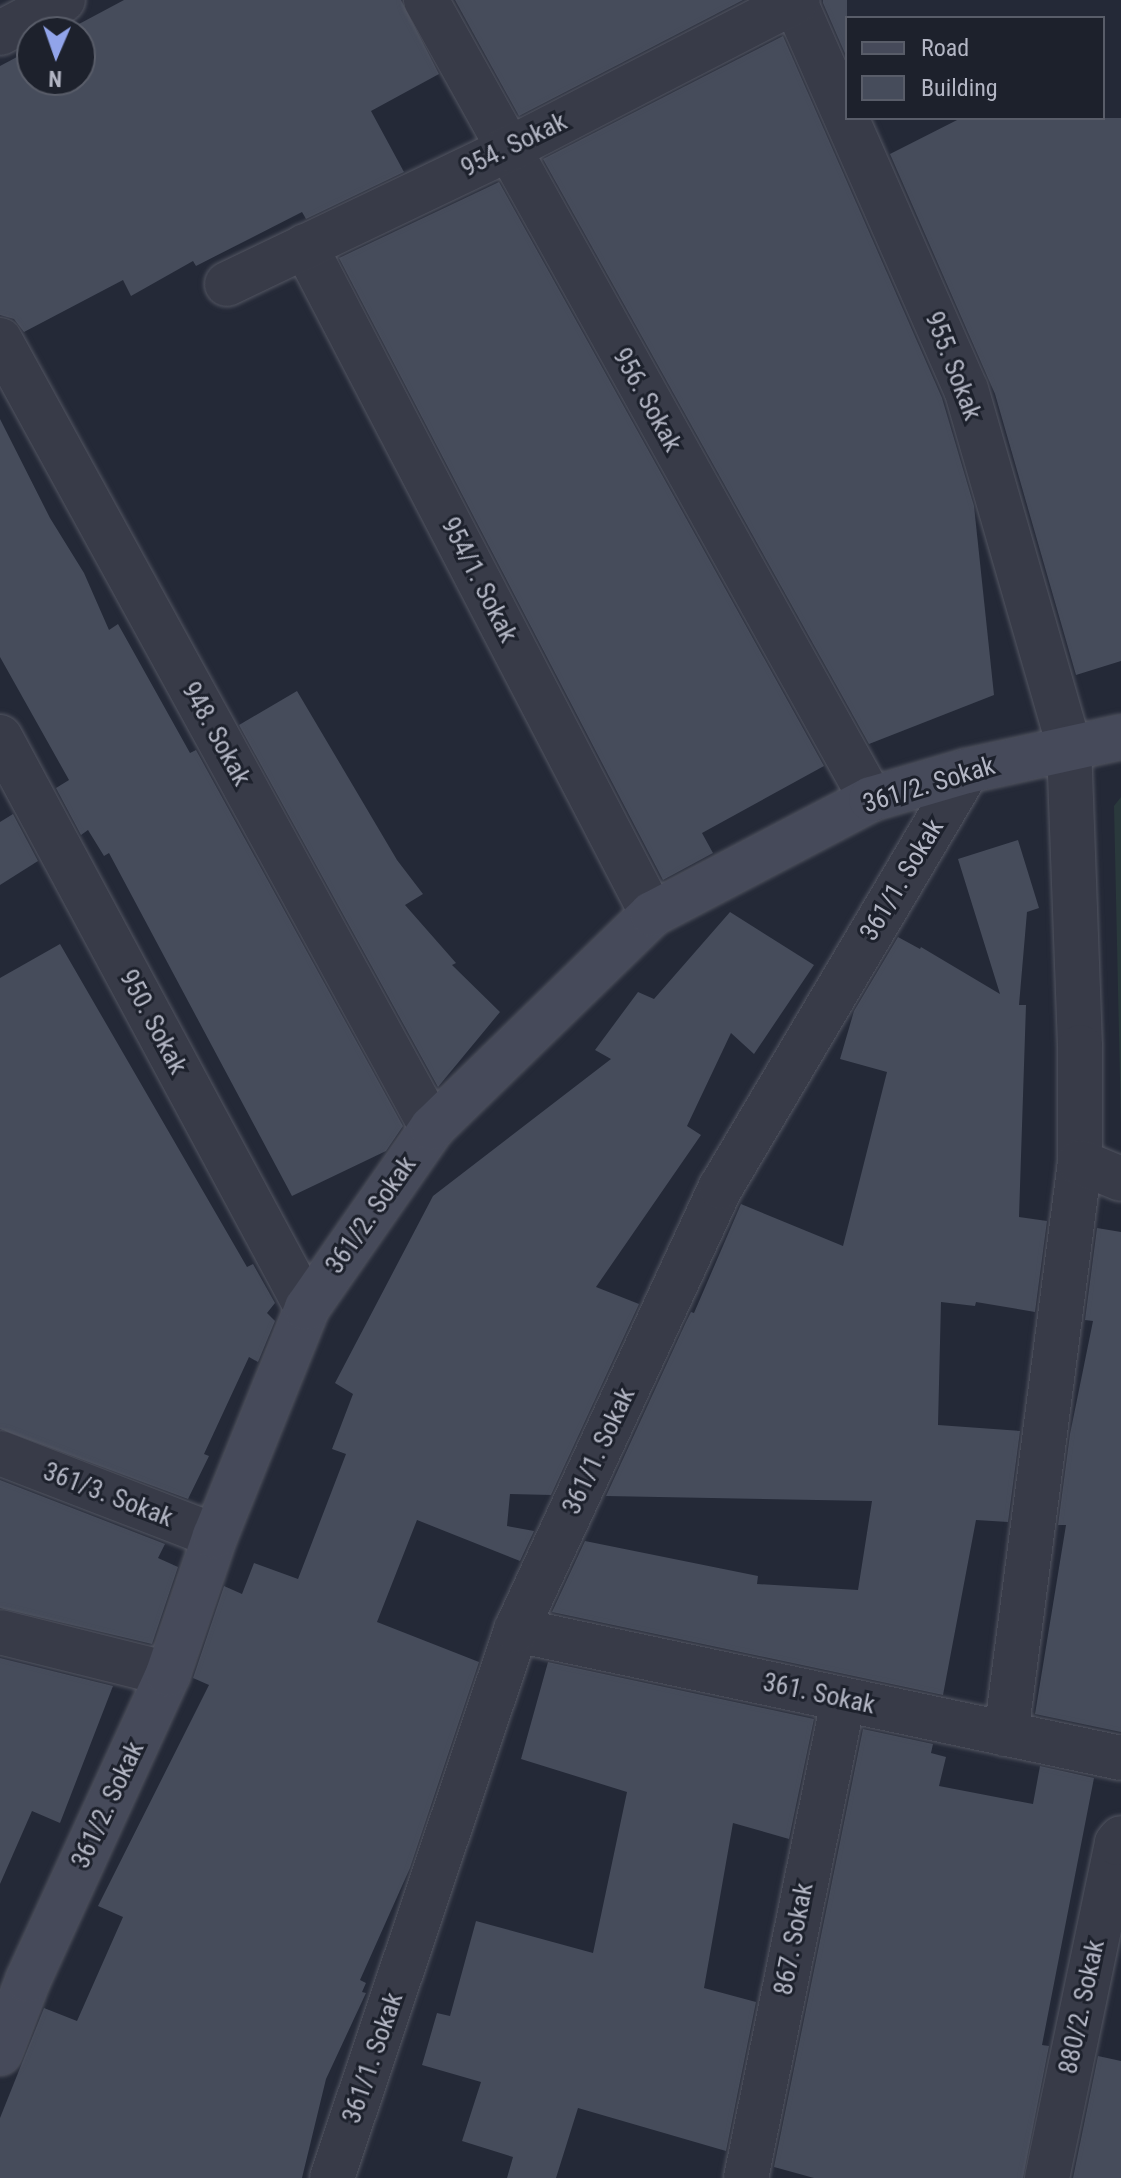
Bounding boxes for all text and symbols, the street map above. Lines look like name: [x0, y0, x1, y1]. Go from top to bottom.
north arrow: [16, 16, 96, 96]
legend: [845, 16, 1105, 120]
text: Road: [921, 34, 969, 62]
text: N: [48, 66, 62, 91]
text: Building: [921, 74, 998, 102]
street label: 954. Sokak: [456, 106, 572, 184]
street label: 955. Sokak: [918, 307, 988, 425]
street label: 956. Sokak: [606, 343, 688, 457]
street label: 954/1. Sokak: [434, 512, 524, 648]
street label: 948. Sokak: [175, 677, 257, 791]
street label: 361/2. Sokak: [859, 750, 999, 820]
street label: 361/1. Sokak: [854, 814, 950, 946]
street label: 950. Sokak: [113, 964, 193, 1080]
street label: 361/2. Sokak: [319, 1150, 423, 1280]
street label: 361/1. Sokak: [556, 1383, 642, 1519]
street label: 361/3. Sokak: [39, 1456, 177, 1534]
street label: 361. Sokak: [760, 1667, 878, 1721]
street label: 361/2. Sokak: [65, 1737, 151, 1873]
street label: 867. Sokak: [768, 1880, 820, 1998]
street label: 880/2. Sokak: [1053, 1937, 1111, 2077]
street label: 361/1. Sokak: [336, 1989, 410, 2127]

